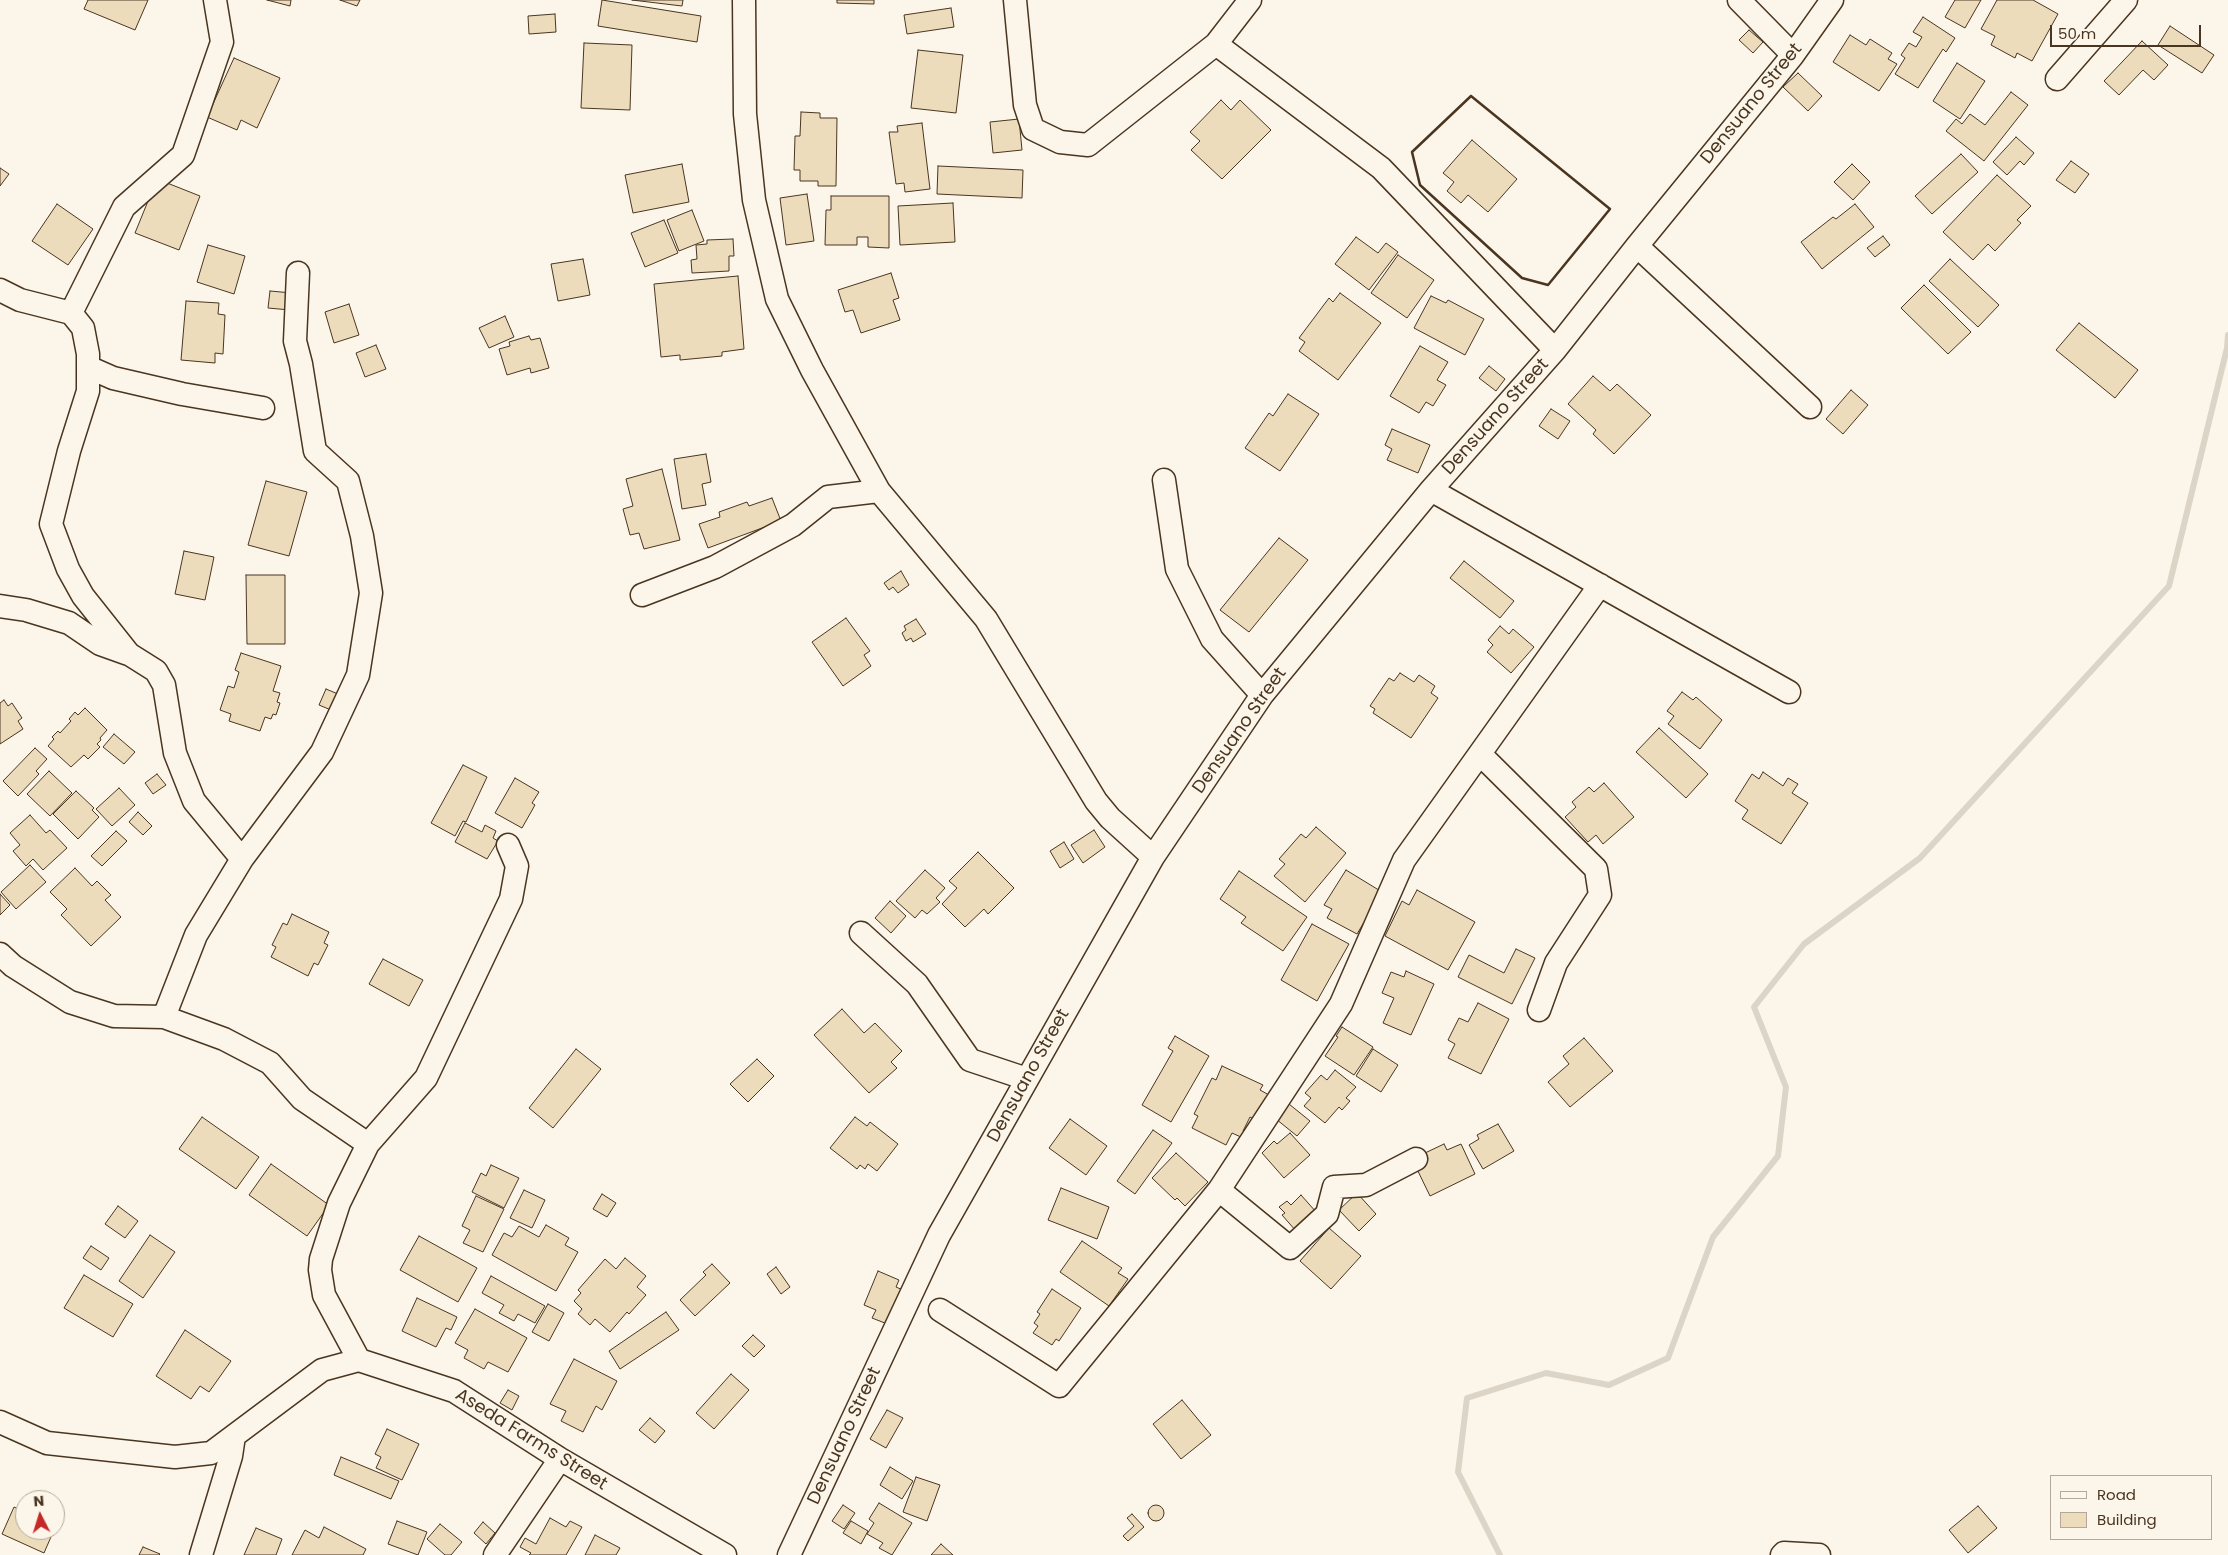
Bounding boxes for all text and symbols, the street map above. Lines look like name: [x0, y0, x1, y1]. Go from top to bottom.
scale bar: [2053, 15, 2204, 47]
text: 50 m: [2058, 23, 2096, 44]
street label: Densuano Street: [1697, 39, 1807, 169]
street label: Densuano Street: [1438, 354, 1554, 480]
street label: Densuano Street: [1188, 664, 1292, 798]
street label: Densuano Street: [983, 1006, 1075, 1146]
street label: Densuano Street: [804, 1364, 886, 1508]
street label: Aseda Farms Street: [451, 1384, 611, 1496]
legend: [2050, 1475, 2213, 1540]
text: Road: [2097, 1484, 2136, 1505]
north arrow: [15, 1490, 65, 1540]
text: N: [33, 1491, 45, 1511]
text: Building: [2097, 1509, 2157, 1530]

